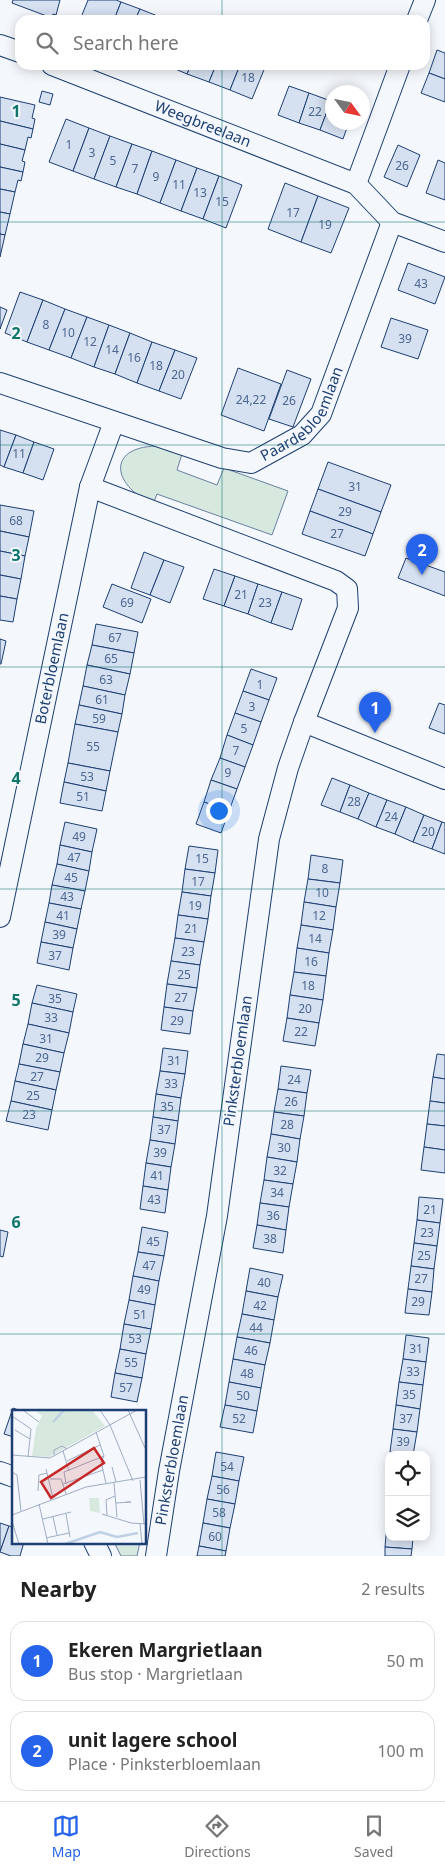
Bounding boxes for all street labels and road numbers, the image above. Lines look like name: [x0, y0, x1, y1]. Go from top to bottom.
street label: Weegbreelaan: [152, 95, 254, 151]
street label: Paardebloemlaan: [256, 363, 347, 465]
street label: Boterbloemlaan: [30, 611, 72, 726]
street label: Pinksterbloemlaan: [218, 994, 256, 1128]
street label: Pinksterbloemlaan: [150, 1393, 192, 1527]

